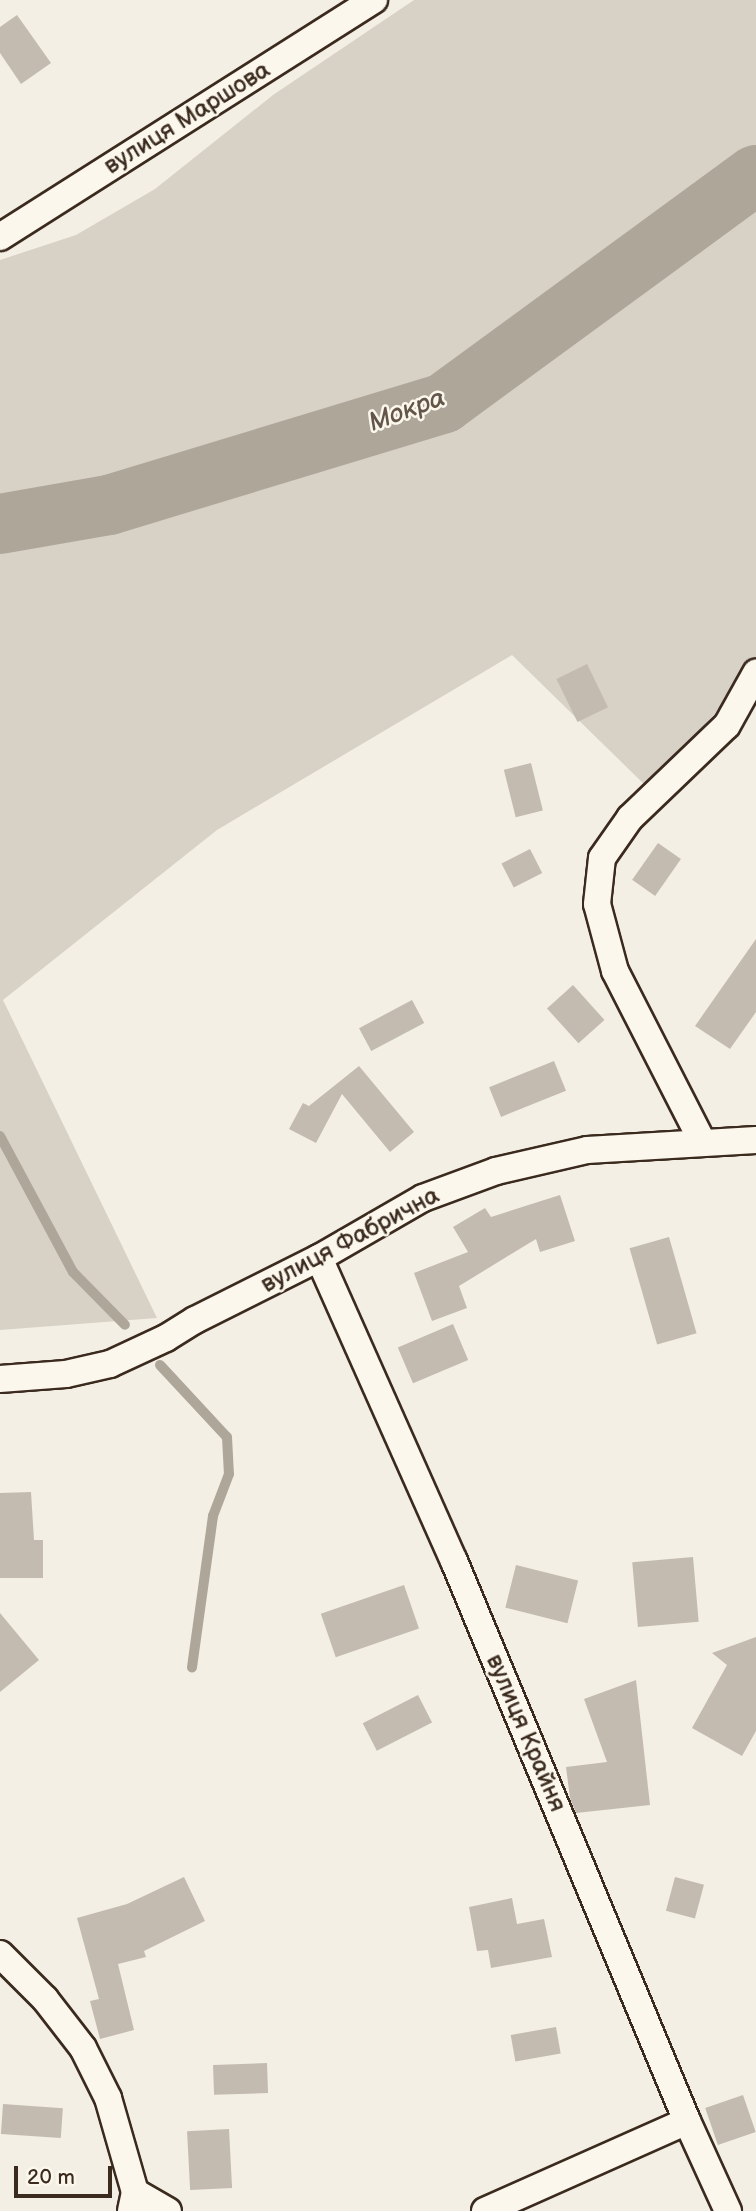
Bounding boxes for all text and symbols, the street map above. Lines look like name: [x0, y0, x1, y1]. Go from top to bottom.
street label: вулиця Маршова: [99, 55, 275, 181]
water label: Мокра: [364, 383, 450, 439]
street label: вулиця Фабрична: [256, 1181, 444, 1299]
street label: вулиця Крайня: [480, 1650, 572, 1816]
scale bar: [18, 2152, 116, 2196]
text: 20 m: [27, 2165, 75, 2190]

